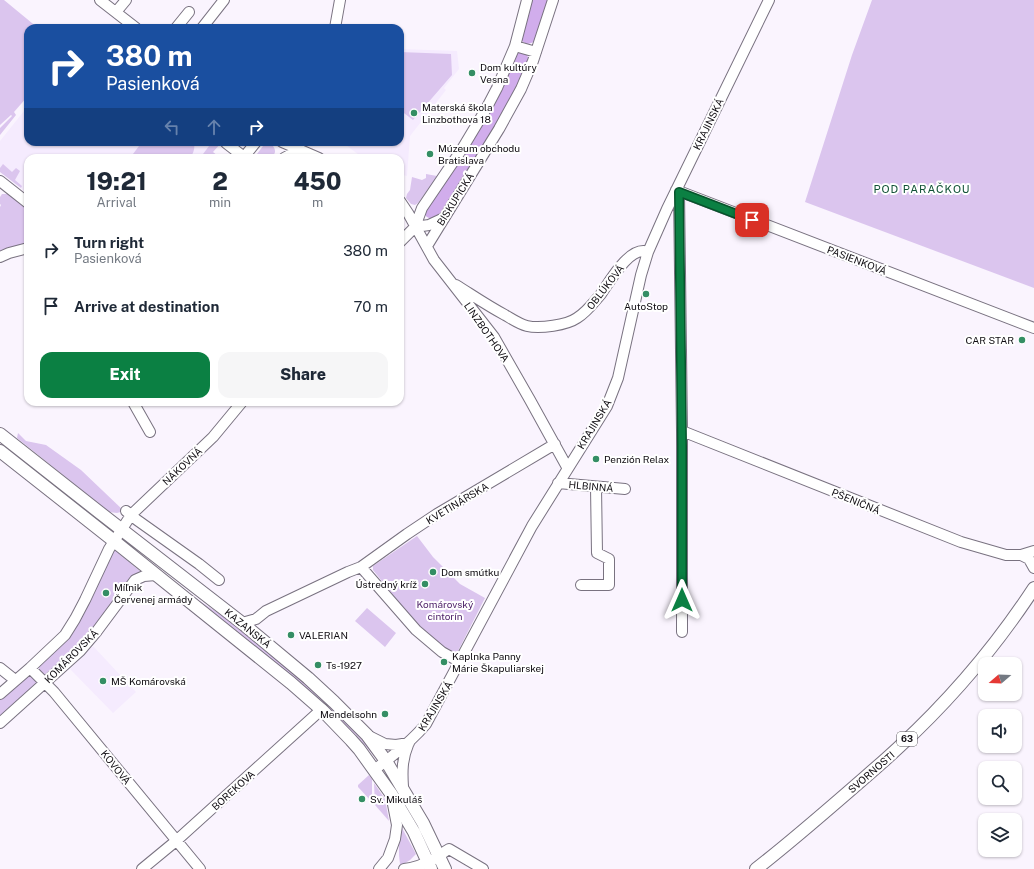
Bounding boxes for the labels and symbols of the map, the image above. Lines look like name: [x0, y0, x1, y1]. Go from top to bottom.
place label: Dom kultúry Vesna: [480, 61, 537, 85]
marker: Dom kultúry Vesna: [467, 68, 477, 78]
street label: KRAJINSKÁ: [690, 96, 726, 152]
place label: Materská škola Linzbothova 18: [422, 101, 493, 125]
marker: Materská škola Linzbothova 18: [409, 108, 419, 118]
place label: Múzeum obchodu Bratislava: [438, 142, 520, 166]
marker: Múzeum obchodu Bratislava: [425, 149, 435, 159]
street label: BISKUPICKÁ: [434, 170, 476, 228]
district label: POD PARAČKOU: [873, 182, 971, 195]
pin: [735, 203, 769, 237]
street label: PASIENKOVÁ: [826, 243, 888, 277]
street label: OBLÚKOVÁ: [584, 262, 626, 312]
marker: AutoStop: [641, 289, 651, 299]
street label: LINZBOTHOVA: [462, 300, 512, 364]
place label: AutoStop: [624, 300, 668, 312]
place label: CAR STAR: [966, 334, 1014, 346]
marker: CAR STAR: [1017, 335, 1027, 345]
street label: KRAJINSKÁ: [574, 397, 614, 451]
street label: NÁKOVNÁ: [160, 445, 204, 487]
place label: Penzión Relax: [604, 453, 669, 465]
marker: Penzión Relax: [591, 454, 601, 464]
street label: HLBINNÁ: [568, 478, 614, 494]
street label: KVETINÁRSKA: [424, 480, 490, 526]
street label: PŠENIČNÁ: [830, 486, 882, 516]
place label: Dom smútku: [441, 566, 500, 578]
marker: Dom smútku: [428, 567, 438, 577]
place label: Ústredný kríž: [356, 578, 417, 590]
marker: Ústredný kríž: [420, 579, 430, 589]
position arrow: [661, 579, 703, 621]
place label: Míľnik Červenej armády: [114, 581, 193, 605]
marker: Míľnik Červenej armády: [101, 588, 111, 598]
park label: Komárovský cintorín: [417, 598, 474, 622]
street label: KAZANSKÁ: [223, 606, 273, 650]
street label: KOMÁROVSKÁ: [42, 627, 100, 685]
place label: VALERIAN: [299, 629, 348, 641]
marker: VALERIAN: [286, 630, 296, 640]
place label: Kaplnka Panny Márie Škapuliarskej: [452, 650, 544, 674]
marker: Kaplnka Panny Márie Škapuliarskej: [439, 657, 449, 667]
north arrow: [978, 657, 1022, 701]
place label: Ts-1927: [326, 659, 362, 671]
marker: Ts-1927: [313, 660, 323, 670]
place label: MŠ Komárovská: [111, 675, 186, 687]
marker: MŠ Komárovská: [98, 676, 108, 686]
street label: KRAJINSKÁ: [415, 679, 455, 733]
place label: Mendelsohn: [320, 708, 377, 720]
marker: Mendelsohn: [380, 709, 390, 719]
road number: 63: [897, 732, 917, 746]
street label: KOVOVÁ: [99, 748, 133, 786]
street label: SVORNOSTI: [845, 749, 897, 795]
street label: BOREKOVA: [209, 768, 257, 812]
place label: Sv. Mikuláš: [370, 793, 422, 805]
marker: Sv. Mikuláš: [357, 794, 367, 804]

